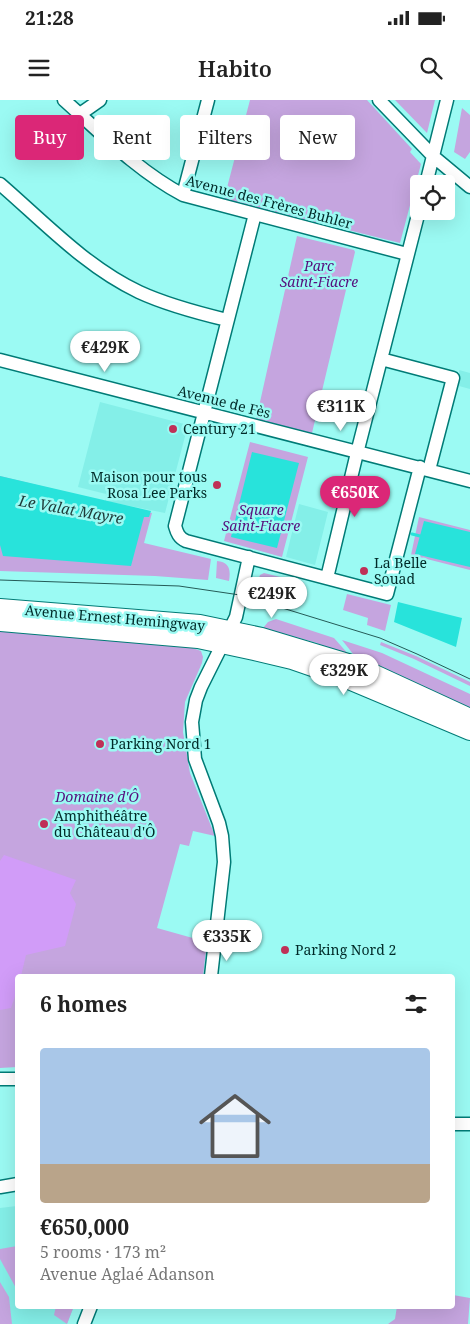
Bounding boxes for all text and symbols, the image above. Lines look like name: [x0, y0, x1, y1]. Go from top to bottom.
text: 21:28: [25, 5, 74, 31]
text: Habito: [198, 53, 272, 83]
icon: menu: [25, 54, 53, 82]
icon: search: [417, 54, 445, 82]
chip: Buy: [15, 115, 84, 160]
chip: Rent: [94, 115, 170, 160]
chip: Filters: [180, 115, 270, 160]
chip: New: [280, 115, 355, 160]
street label: Avenue des Frères Buhler: [184, 170, 355, 233]
map controls: [410, 175, 455, 220]
button: locate: [410, 175, 455, 220]
park label: Parc Saint-Fiacre: [280, 256, 358, 291]
pin: €429K: [70, 330, 140, 373]
text: €429K: [81, 336, 129, 358]
street label: Avenue de Fès: [176, 381, 272, 422]
pin: €311K: [306, 390, 376, 432]
text: €311K: [317, 395, 365, 417]
place label: Century 21: [183, 419, 256, 438]
marker: Century 21: [167, 423, 179, 435]
place label: Maison pour tous Rosa Lee Parks: [90, 467, 207, 502]
pin: €650K: [320, 476, 390, 518]
marker: Maison pour tous Rosa Lee Parks: [211, 479, 223, 491]
text: €650K: [331, 481, 379, 503]
water label: Le Valat Mayre: [16, 490, 126, 528]
park label: Square Saint-Fiacre: [222, 500, 300, 535]
place label: La Belle Souad: [374, 553, 427, 588]
marker: La Belle Souad: [358, 565, 370, 577]
pin: €249K: [237, 576, 307, 619]
text: €249K: [248, 582, 296, 604]
street label: Avenue Ernest Hemingway: [24, 600, 206, 635]
pin: €329K: [309, 654, 379, 696]
text: €329K: [320, 659, 368, 681]
place label: Parking Nord 1: [110, 734, 211, 753]
marker: Parking Nord 1: [94, 738, 106, 750]
park label: Domaine d'Ô: [54, 787, 139, 806]
place label: Amphithéâtre du Château d'Ô: [54, 806, 155, 841]
marker: Amphithéâtre du Château d'Ô: [38, 818, 50, 830]
pin: €335K: [192, 920, 262, 962]
text: €335K: [203, 925, 251, 947]
place label: Parking Nord 2: [295, 940, 396, 959]
marker: Parking Nord 2: [279, 944, 291, 956]
text: 6 homes: [40, 990, 127, 1018]
icon: filters: [402, 990, 430, 1018]
icon: home: [190, 1081, 280, 1171]
text: €650,000: [40, 1213, 129, 1241]
text: 5 rooms · 173 m²: [40, 1241, 166, 1263]
text: Avenue Aglaé Adanson: [40, 1263, 214, 1285]

